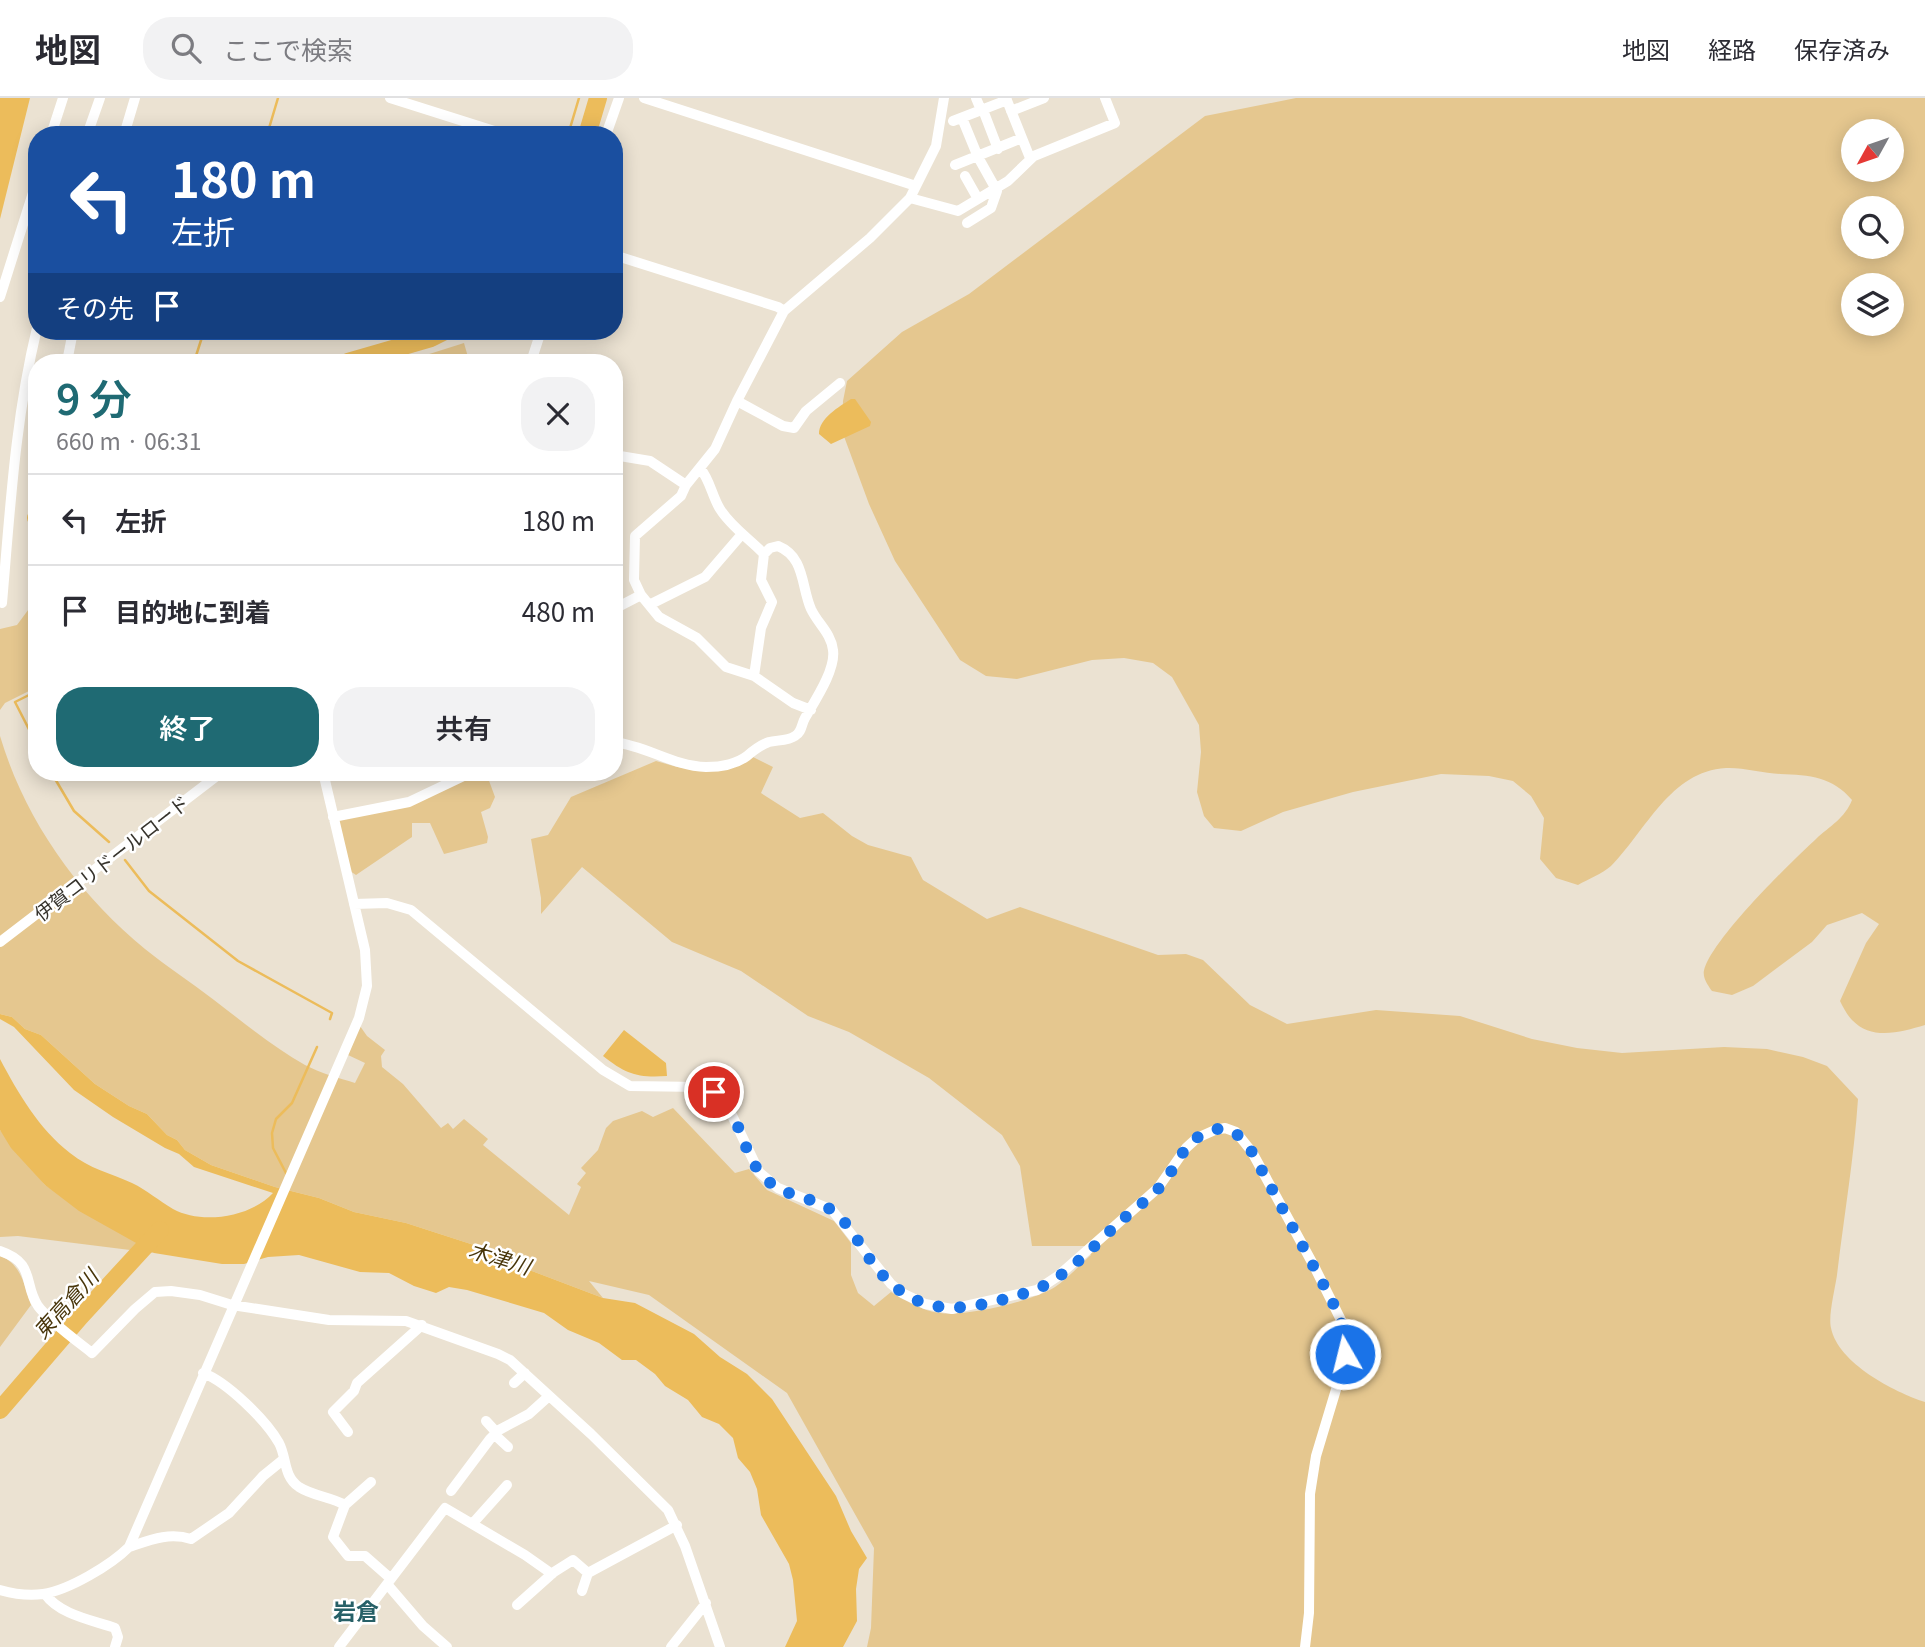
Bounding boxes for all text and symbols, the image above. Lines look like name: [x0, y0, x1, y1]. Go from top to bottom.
search box: [143, 17, 633, 80]
text: 地図: [35, 24, 101, 72]
icon: search: [167, 29, 205, 67]
text: ここで検索: [223, 30, 353, 67]
text: 地図: [1622, 31, 1670, 66]
text: 経路: [1708, 31, 1756, 66]
text: 保存済み: [1794, 31, 1890, 66]
north arrow: [1841, 119, 1904, 182]
map controls: [1841, 119, 1904, 336]
text: 180 m: [171, 141, 316, 212]
icon: left: [56, 154, 147, 245]
button: search: [1841, 196, 1904, 259]
text: 左折: [171, 207, 235, 253]
button: layers: [1841, 273, 1904, 336]
icon: arrive: [148, 287, 186, 325]
text: その先: [56, 288, 134, 325]
text: 9 分: [56, 366, 132, 427]
button: close: [521, 377, 595, 451]
text: 660 m · 06:31: [56, 423, 201, 457]
icon: left: [56, 501, 94, 539]
text: 左折: [115, 501, 167, 538]
text: 180 m: [522, 501, 595, 538]
icon: arrive: [56, 592, 94, 630]
text: 目的地に到着: [115, 592, 271, 629]
text: 480 m: [522, 592, 595, 629]
button: 終了: [56, 687, 319, 767]
button: 共有: [333, 687, 595, 767]
street label: 伊賀コリドールロード: [28, 788, 194, 926]
pin: [684, 1062, 744, 1122]
icon: arrive: [695, 1073, 733, 1111]
water label: 木津川: [465, 1233, 536, 1281]
water label: 東高倉川: [26, 1260, 106, 1344]
position arrow: [1308, 1317, 1382, 1391]
district label: 岩倉: [333, 1593, 379, 1627]

